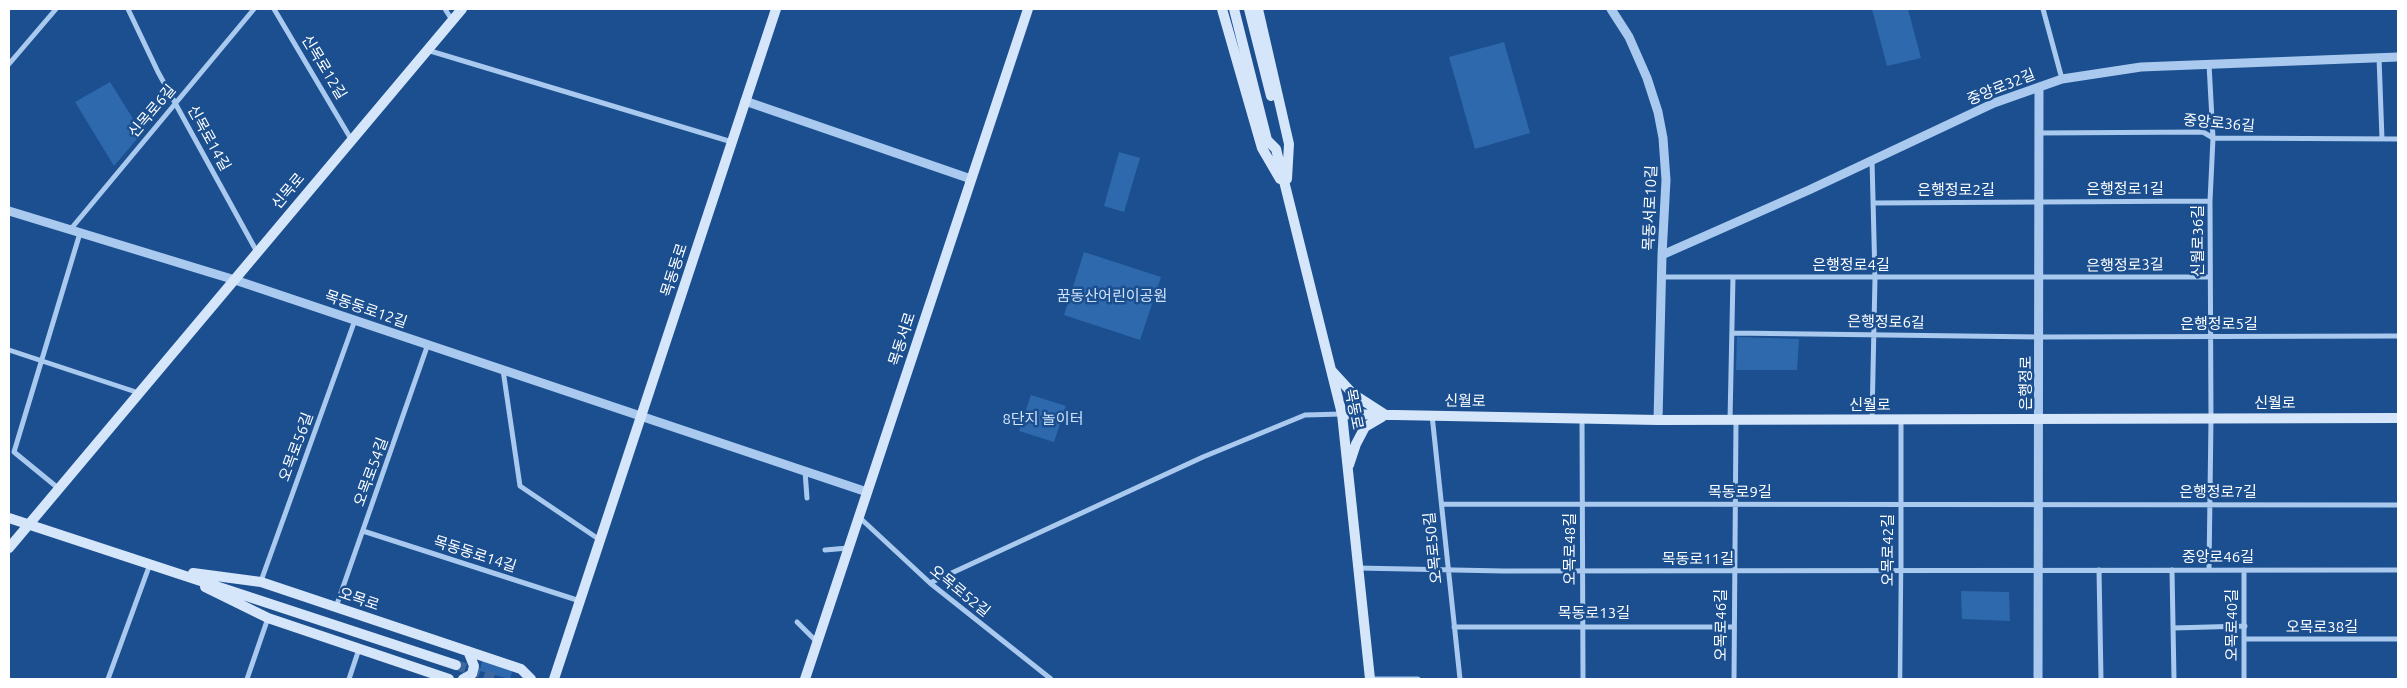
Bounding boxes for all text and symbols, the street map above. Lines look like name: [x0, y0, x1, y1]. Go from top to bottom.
street label: 신목로12길: [298, 31, 350, 103]
street label: 중앙로32길: [1964, 65, 2038, 109]
street label: 신목로6길: [125, 81, 179, 141]
street label: 신목로14길: [184, 102, 234, 174]
street label: 중앙로36길: [2182, 111, 2256, 135]
street label: 목동서로10길: [1640, 165, 1660, 251]
street label: 신목로: [268, 169, 308, 213]
street label: 은행정로1길: [2086, 180, 2164, 198]
street label: 은행정로2길: [1917, 181, 1995, 199]
street label: 신월로36길: [2189, 205, 2207, 277]
street label: 목동동로: [657, 241, 691, 299]
street label: 은행정로3길: [2086, 255, 2164, 275]
street label: 은행정로4길: [1812, 256, 1890, 274]
street label: 목동동로12길: [322, 287, 410, 331]
park label: 꿈동산어린이공원: [1057, 287, 1167, 305]
street label: 목동서로: [885, 310, 919, 368]
street label: 은행정로6길: [1847, 312, 1925, 332]
street label: 은행정로5길: [2180, 315, 2258, 333]
street label: 은행정로: [2017, 355, 2035, 411]
street label: 목동로: [1341, 387, 1367, 431]
street label: 신월로: [1444, 392, 1486, 410]
street label: 신월로: [2254, 394, 2296, 412]
street label: 신월로: [1849, 396, 1891, 414]
street label: 오목로56길: [275, 410, 317, 484]
park label: 8단지 놀이터: [1003, 410, 1083, 428]
street label: 오목로54길: [350, 435, 392, 509]
street label: 목동로9길: [1708, 483, 1772, 501]
street label: 은행정로7길: [2179, 483, 2257, 501]
street label: 오목로50길: [1420, 511, 1446, 585]
street label: 오목로48길: [1561, 513, 1579, 585]
street label: 오목로42길: [1879, 514, 1897, 586]
street label: 목동동로14길: [431, 532, 519, 576]
street label: 중앙로46길: [2182, 548, 2254, 566]
street label: 목동로11길: [1662, 550, 1734, 568]
street label: 오목로52길: [926, 561, 994, 621]
street label: 오목로: [336, 584, 382, 614]
street label: 오목로46길: [1712, 589, 1730, 661]
street label: 오목로40길: [2223, 589, 2241, 661]
street label: 목동로13길: [1558, 604, 1630, 622]
street label: 오목로38길: [2286, 618, 2358, 636]

